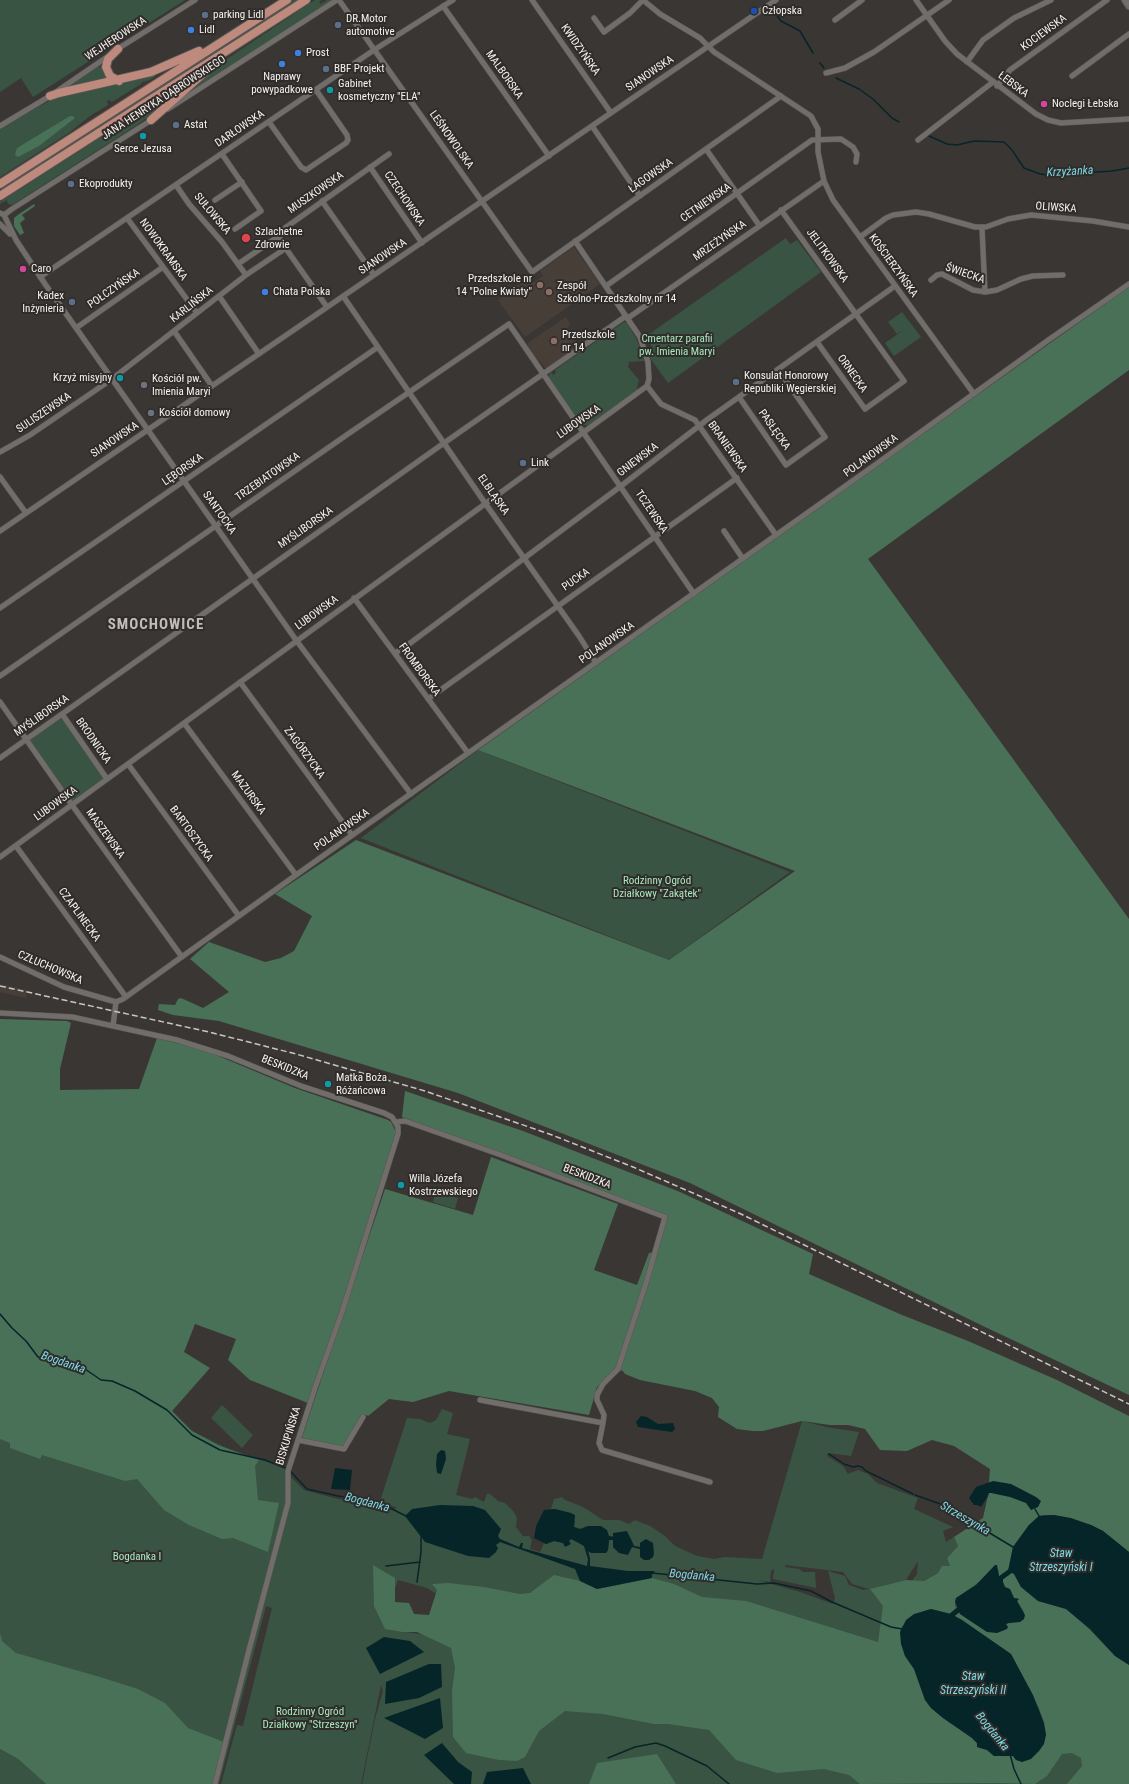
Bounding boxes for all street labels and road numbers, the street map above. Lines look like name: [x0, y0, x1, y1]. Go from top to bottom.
street label: KOCIEWSKA: [1019, 12, 1069, 54]
street label: WEJHEROWSKA: [83, 14, 149, 64]
street label: KWIDZYŃSKA: [557, 22, 603, 78]
street label: MALBORSKA: [482, 48, 526, 102]
street label: JANA HENRYKA DĄBROWSKIEGO: [100, 53, 228, 143]
street label: SIANOWSKA: [624, 53, 676, 95]
street label: ŁEBSKA: [995, 69, 1031, 101]
street label: DARŁOWSKA: [213, 108, 267, 150]
street label: LEŚNOWOLSKA: [426, 108, 476, 172]
street label: ŁAGOWSKA: [626, 156, 676, 196]
street label: MUSZKOWSKA: [286, 169, 346, 217]
street label: CZECHOWSKA: [381, 169, 427, 229]
street label: CETNIEWSKA: [678, 181, 734, 225]
street label: SUŁOWSKA: [191, 191, 233, 237]
street label: OLIWSKA: [1035, 200, 1077, 216]
street label: NOWOKRAMSKA: [136, 217, 190, 283]
street label: MRZEŻYŃSKA: [691, 218, 749, 264]
street label: JELITKOWSKA: [803, 227, 851, 285]
street label: KOŚCIERZYŃSKA: [866, 232, 920, 300]
street label: SIANOWSKA: [357, 236, 409, 278]
street label: ŚWIECKA: [944, 261, 986, 287]
street label: POŁCZYŃSKA: [85, 266, 143, 312]
street label: KARLIŃSKA: [168, 284, 216, 326]
street label: ORNECKA: [834, 352, 870, 396]
street label: SULISZEWSKA: [14, 390, 74, 436]
street label: LUBOWSKA: [555, 402, 603, 442]
street label: PASŁĘCKA: [755, 407, 793, 453]
street label: SIANOWSKA: [89, 419, 141, 461]
street label: BRANIEWSKA: [704, 419, 750, 475]
street label: POLANOWSKA: [841, 432, 901, 480]
street label: GNIEWSKA: [615, 440, 661, 480]
street label: TRZEBIATOWSKA: [233, 450, 303, 504]
street label: LĘBORSKA: [160, 451, 206, 489]
street label: ELBLĄSKA: [474, 472, 512, 518]
street label: TCZEWSKA: [632, 488, 670, 536]
street label: SANTOCKA: [199, 489, 239, 537]
street label: MYŚLIBORSKA: [276, 504, 336, 552]
street label: PUCKA: [560, 566, 592, 594]
street label: LUBOWSKA: [293, 593, 341, 633]
street label: POLANOWSKA: [577, 619, 637, 667]
street label: FROMBORSKA: [395, 641, 443, 699]
street label: MYŚLIBORSKA: [12, 692, 72, 740]
street label: BRODNICKA: [72, 716, 114, 766]
street label: ZAGÓRZYCKA: [281, 724, 327, 782]
street label: MAZURSKA: [228, 769, 268, 817]
street label: LUBOWSKA: [32, 784, 80, 824]
street label: BARTOSZYCKA: [166, 804, 216, 864]
street label: POLANOWSKA: [312, 806, 372, 854]
street label: MASZEWSKA: [83, 807, 127, 861]
street label: CZAPLINECKA: [55, 885, 103, 945]
street label: CZŁUCHOWSKA: [15, 948, 85, 988]
street label: BESKIDZKA: [259, 1052, 311, 1084]
street label: BESKIDZKA: [561, 1162, 613, 1192]
street label: BISKUPIŃSKA: [274, 1405, 304, 1467]

